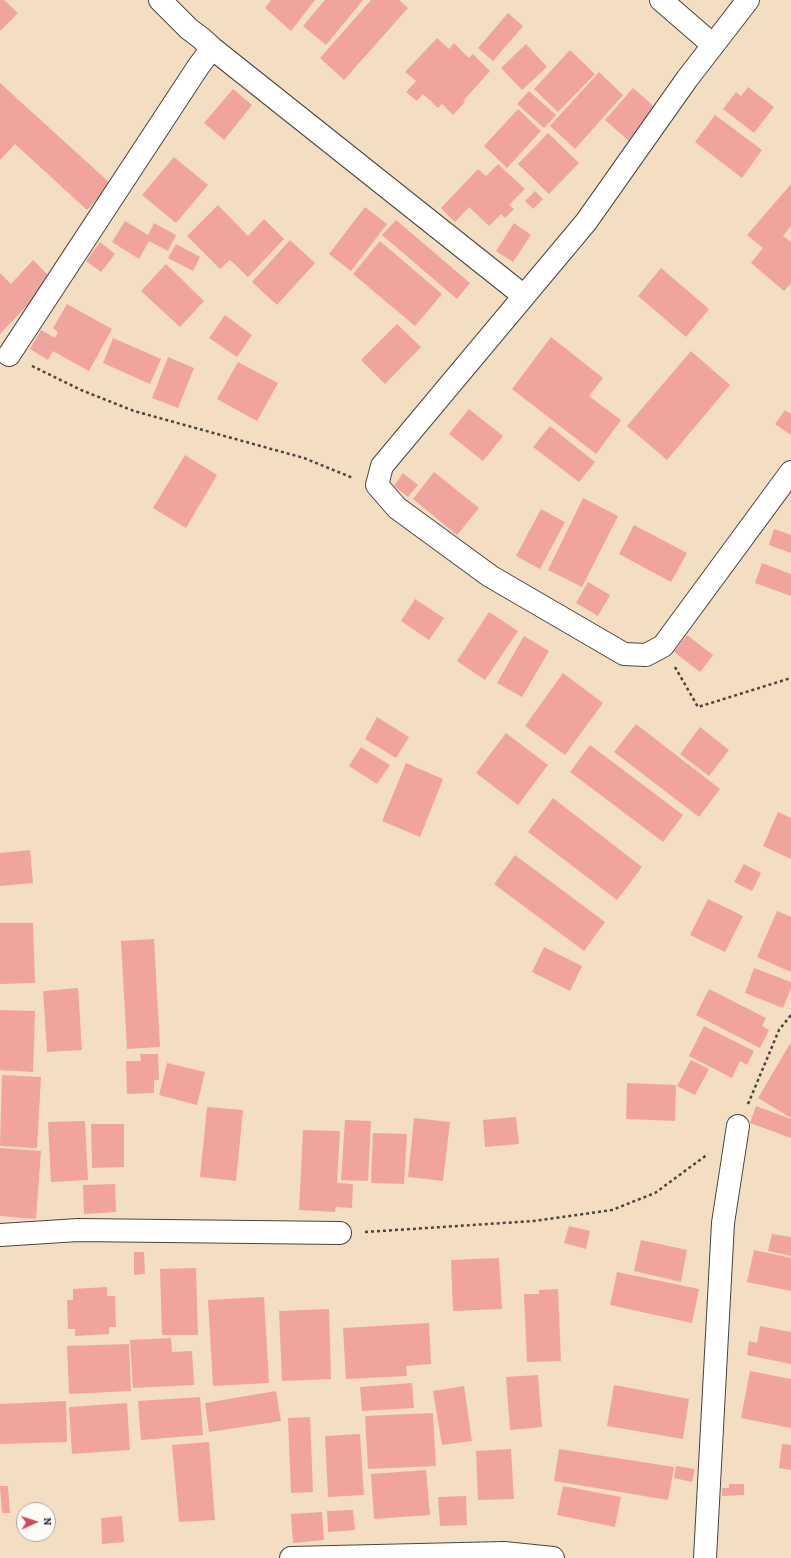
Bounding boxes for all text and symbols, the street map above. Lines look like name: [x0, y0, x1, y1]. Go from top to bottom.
north arrow: [16, 1502, 56, 1542]
text: N: [40, 1517, 55, 1526]

